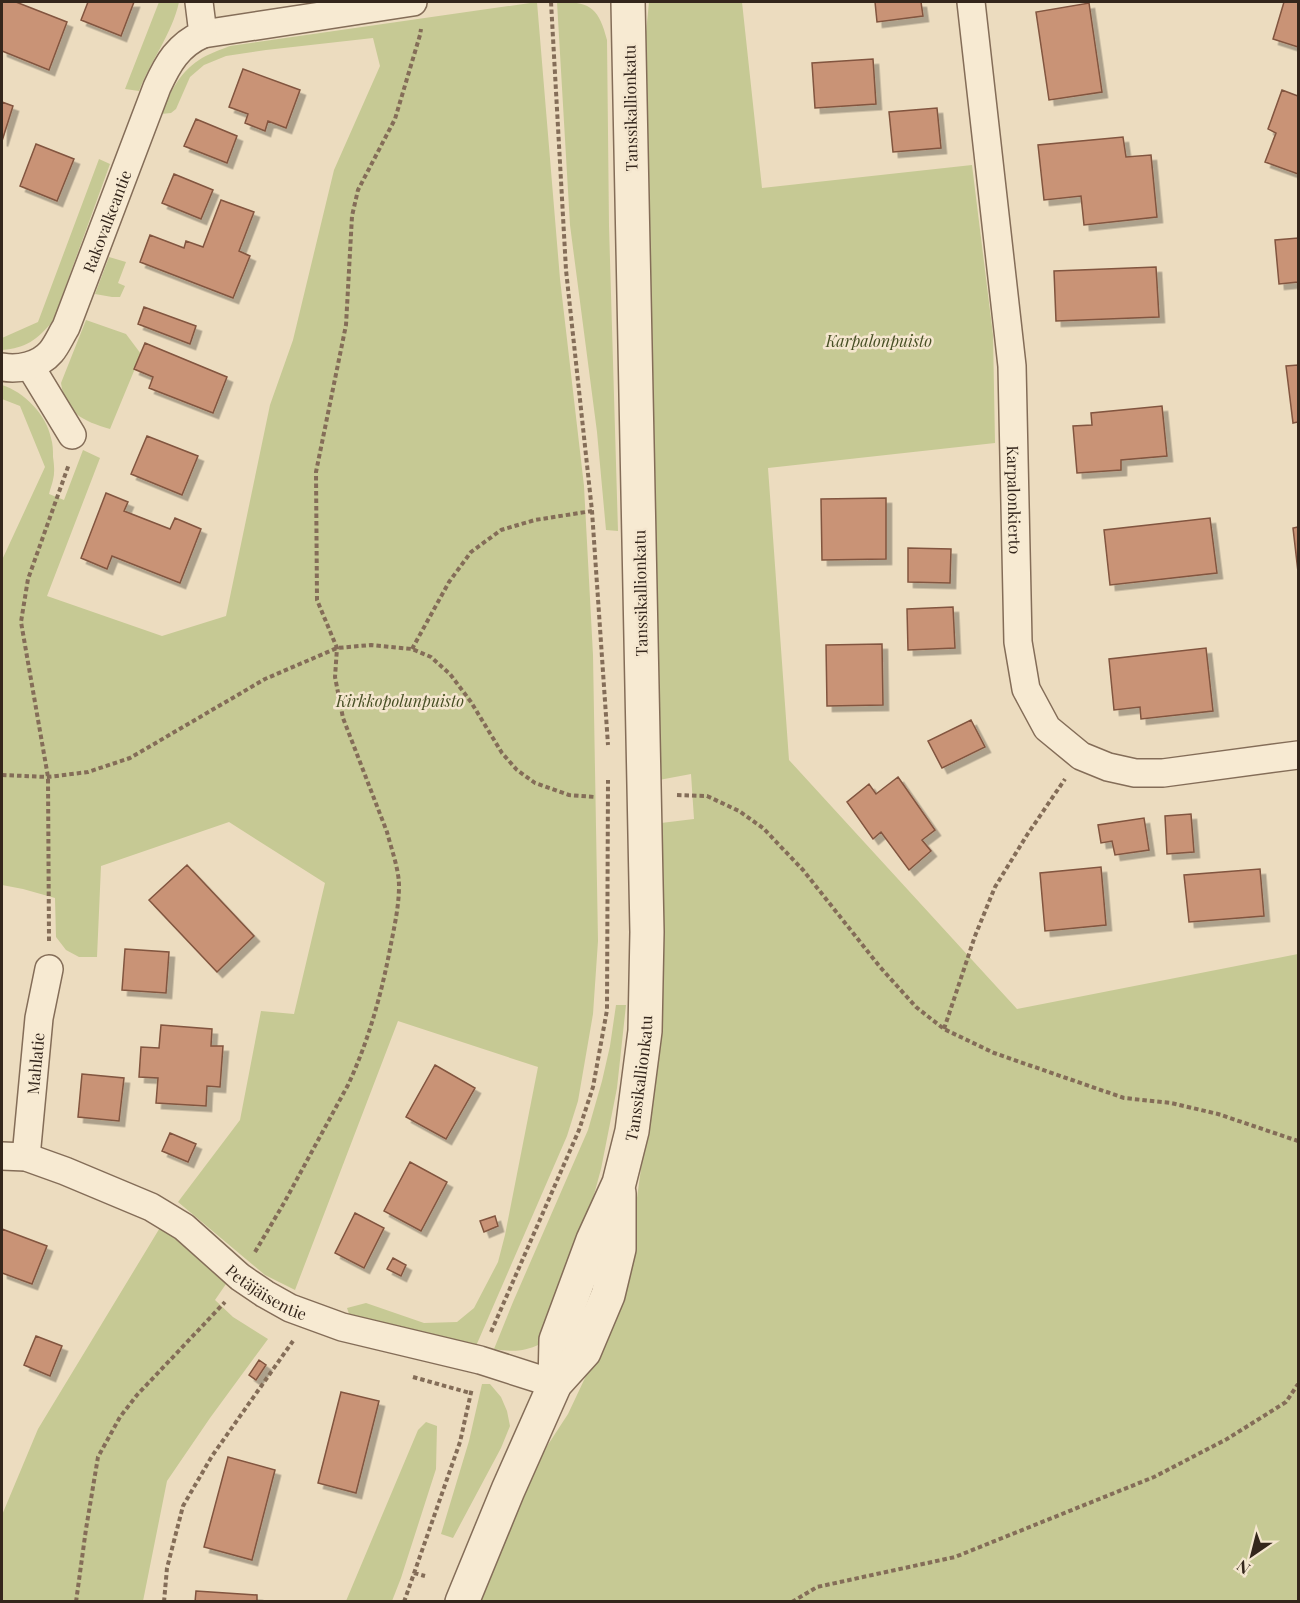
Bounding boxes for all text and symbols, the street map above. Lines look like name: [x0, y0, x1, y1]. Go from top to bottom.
street label: Tanssikallionkatu: [618, 45, 642, 171]
street label: Rakovalkeantie: [77, 167, 135, 275]
park label: Karpalonpuisto: [825, 330, 932, 351]
street label: Karpalonkierto: [1003, 445, 1027, 555]
street label: Tanssikallionkatu: [628, 530, 652, 656]
park label: Kirkkopolunpuisto: [335, 690, 464, 711]
street label: Tanssikallionkatu: [619, 1015, 656, 1143]
street label: Mahlatie: [21, 1031, 48, 1095]
street label: Petäjäisentie: [222, 1259, 310, 1324]
north arrow: [1222, 1525, 1282, 1585]
text: N: [1232, 1556, 1254, 1580]

